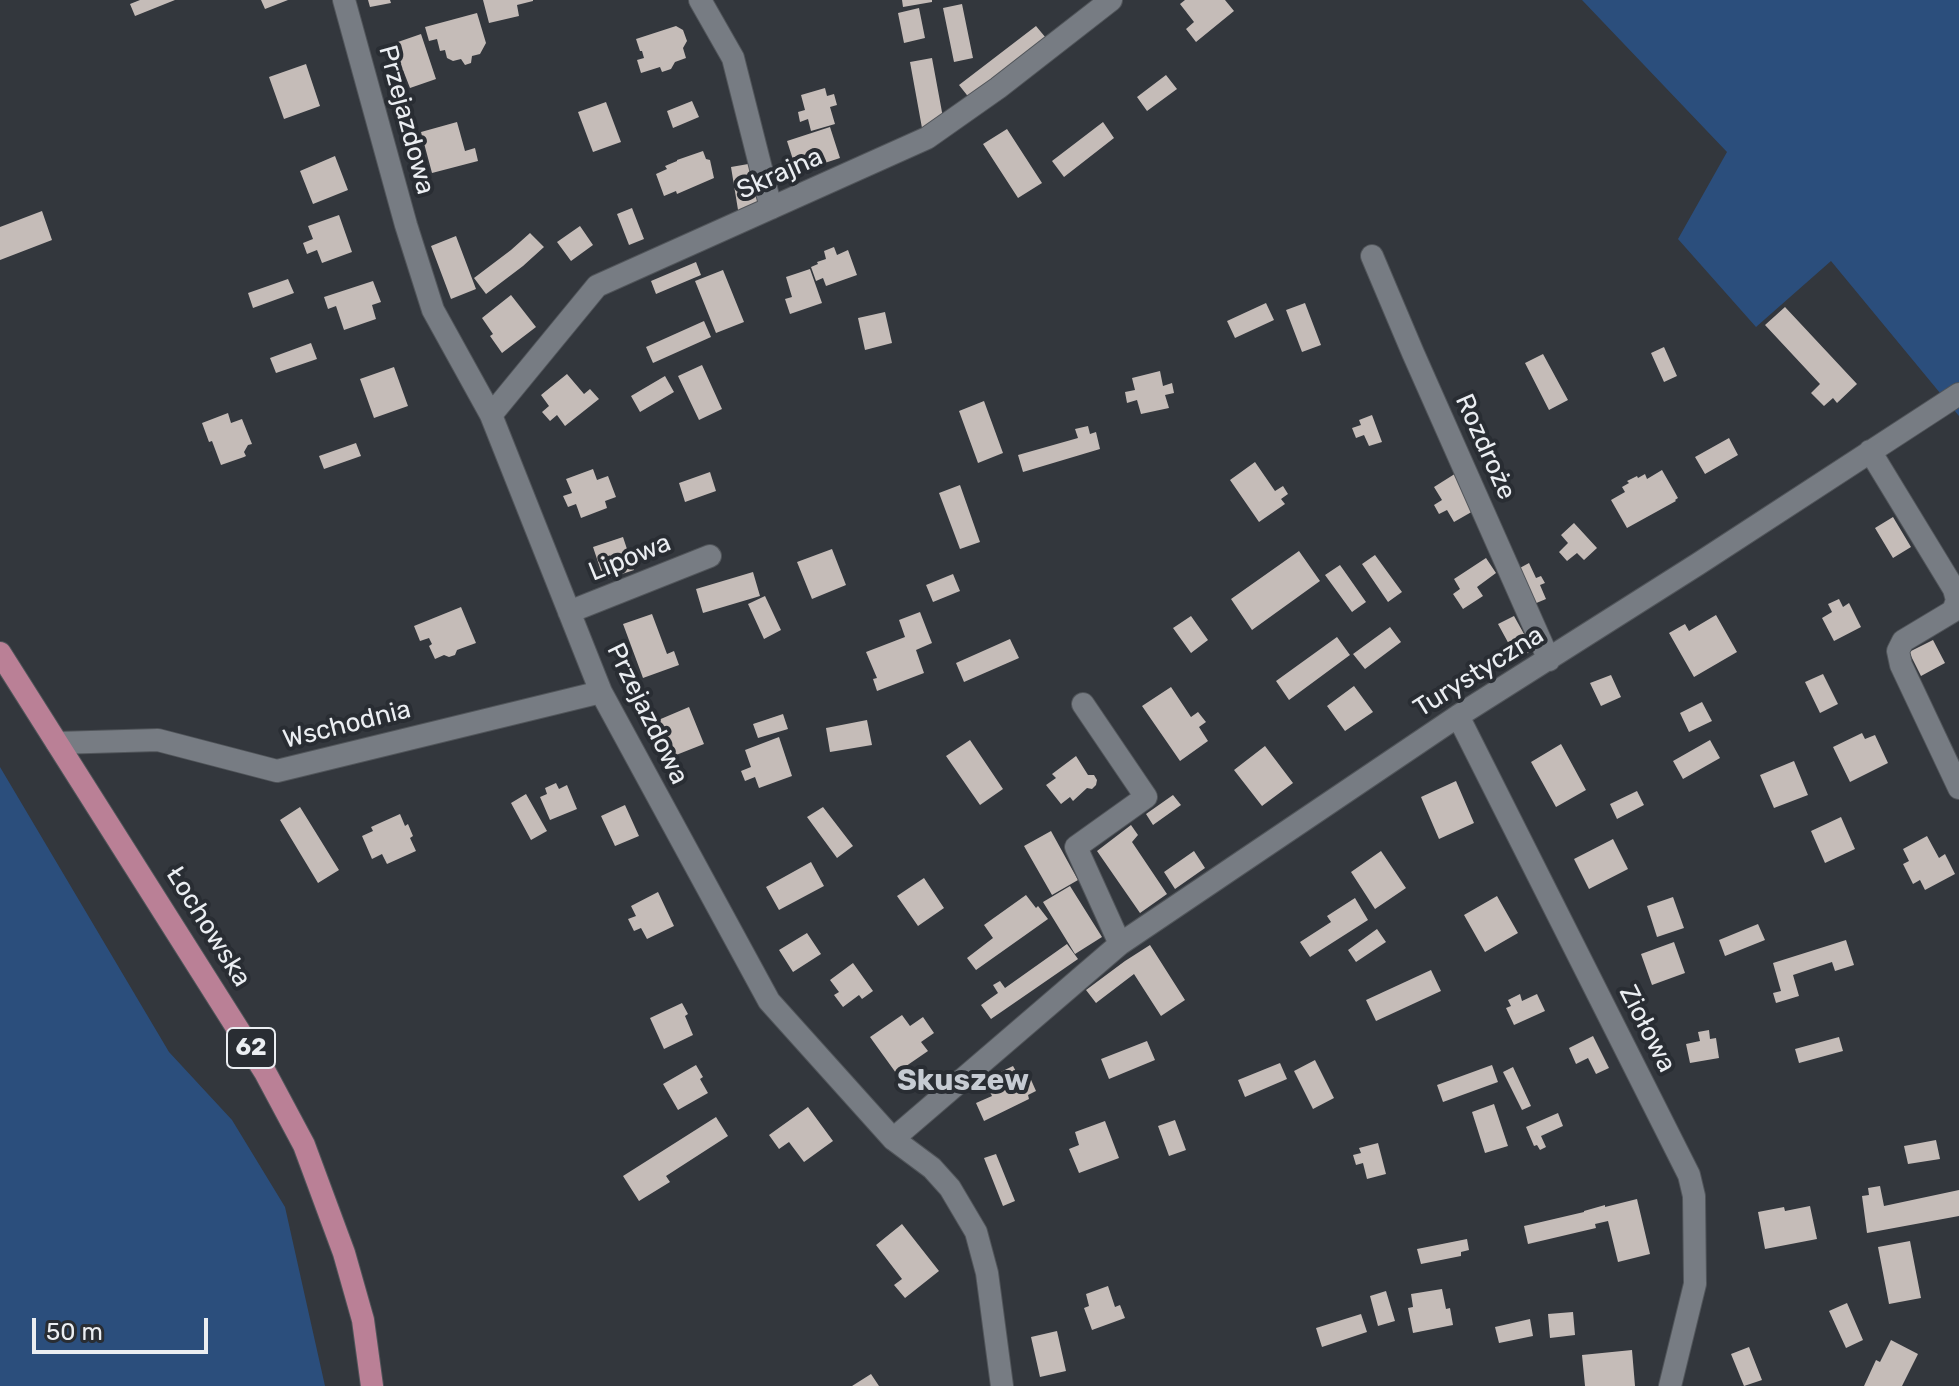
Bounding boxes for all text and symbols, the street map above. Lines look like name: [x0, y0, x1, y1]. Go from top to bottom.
street label: Przejazdowa: [371, 42, 441, 198]
street label: Skrajna: [732, 141, 828, 207]
street label: Rozdroże: [1448, 389, 1522, 505]
street label: Lipowa: [584, 527, 676, 589]
street label: Turystyczna: [1408, 620, 1550, 724]
street label: Przejazdowa: [599, 638, 695, 790]
street label: Wschodnia: [280, 694, 414, 756]
street label: Łochowska: [159, 861, 257, 993]
street label: Ziołowa: [1612, 980, 1682, 1078]
road number: 62: [227, 1028, 275, 1068]
district label: Skuszew: [897, 1063, 1029, 1099]
scale bar: [36, 1302, 212, 1352]
text: 50 m: [46, 1318, 103, 1346]

